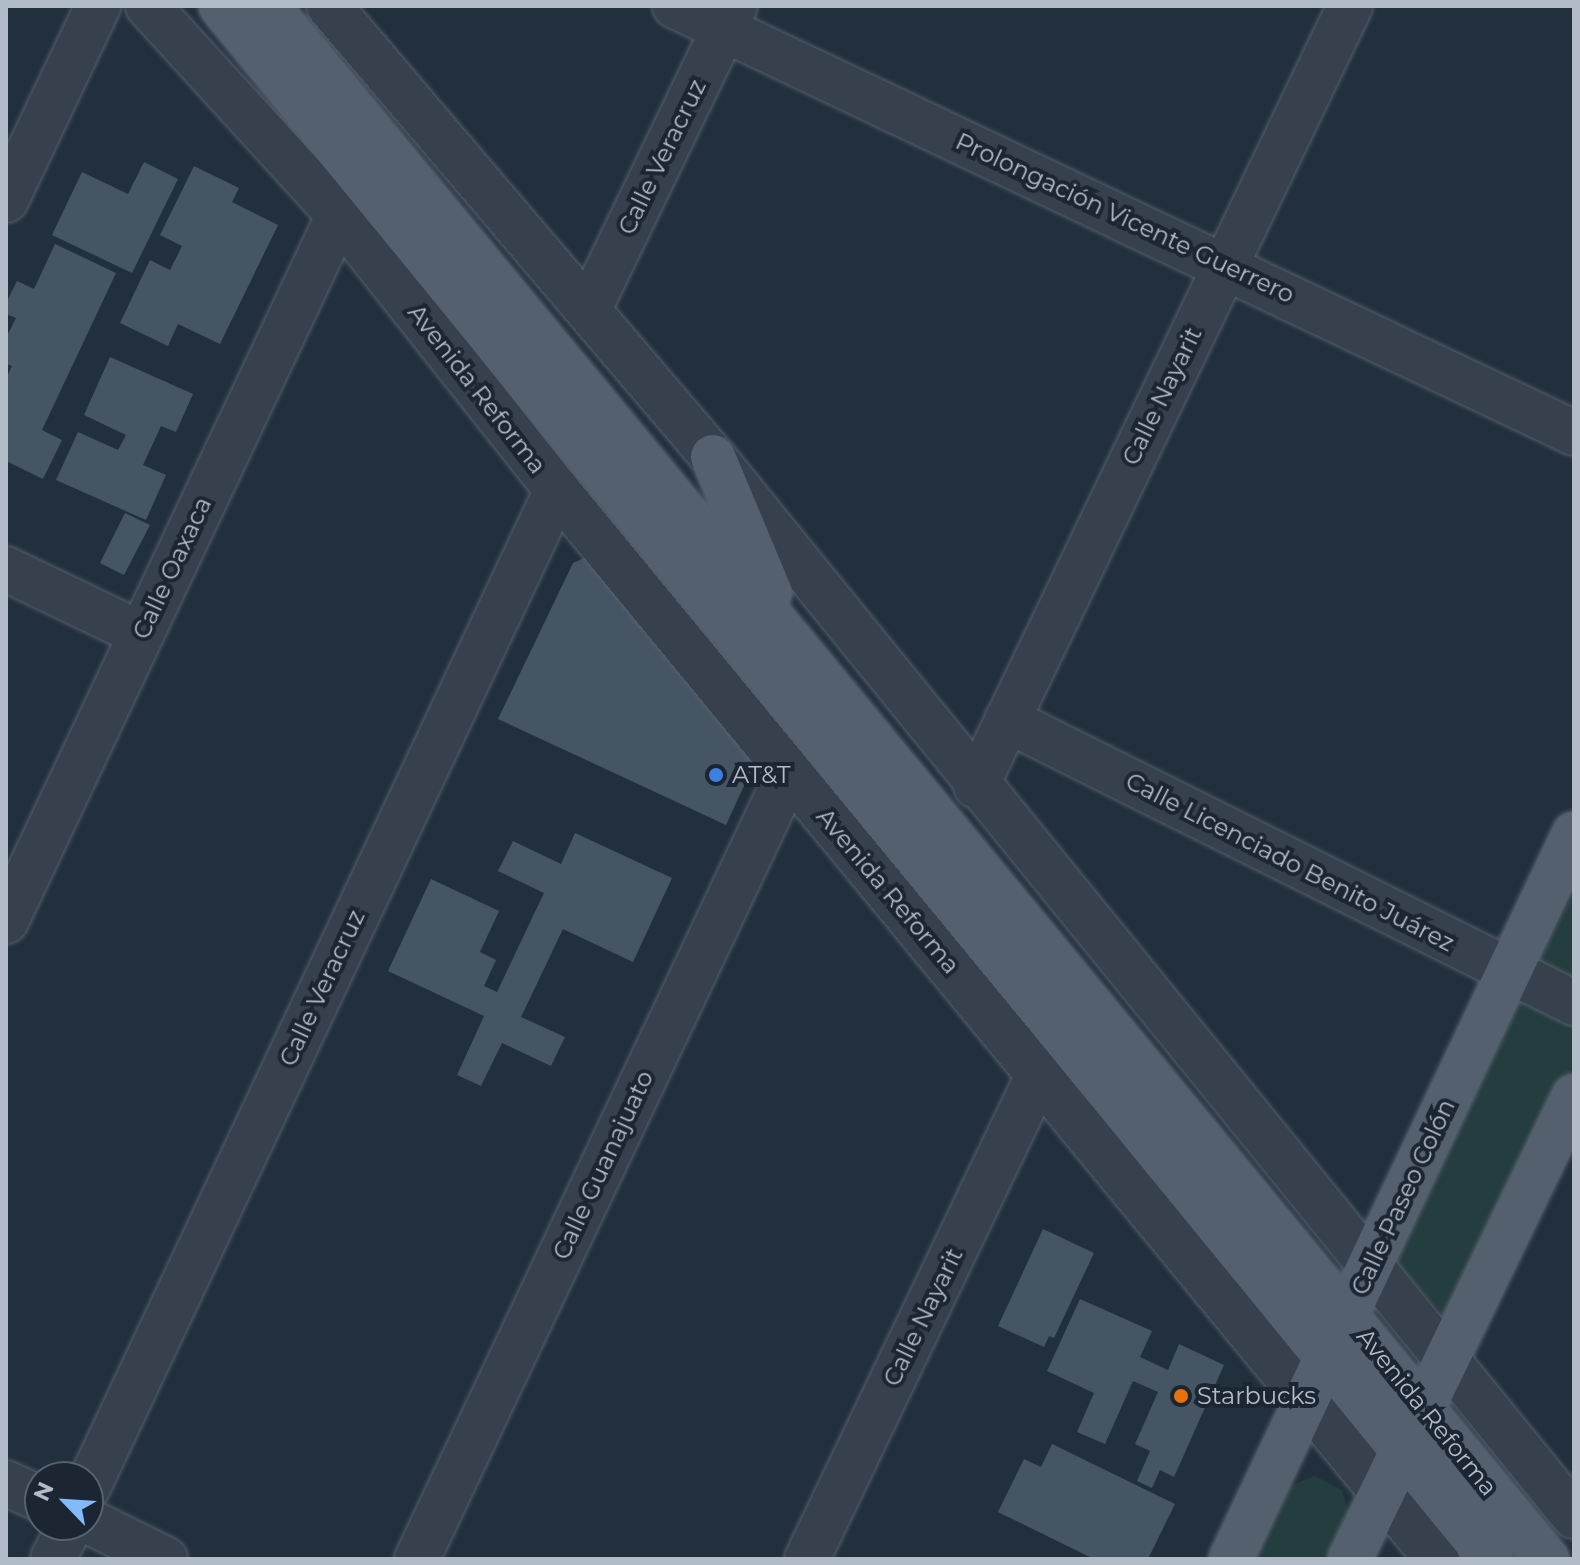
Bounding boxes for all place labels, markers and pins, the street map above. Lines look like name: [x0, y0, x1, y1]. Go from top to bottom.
place label: AT&T: [732, 761, 790, 789]
marker: AT&T: [707, 766, 725, 784]
place label: Starbucks: [1197, 1382, 1316, 1410]
marker: Starbucks: [1172, 1387, 1190, 1405]

